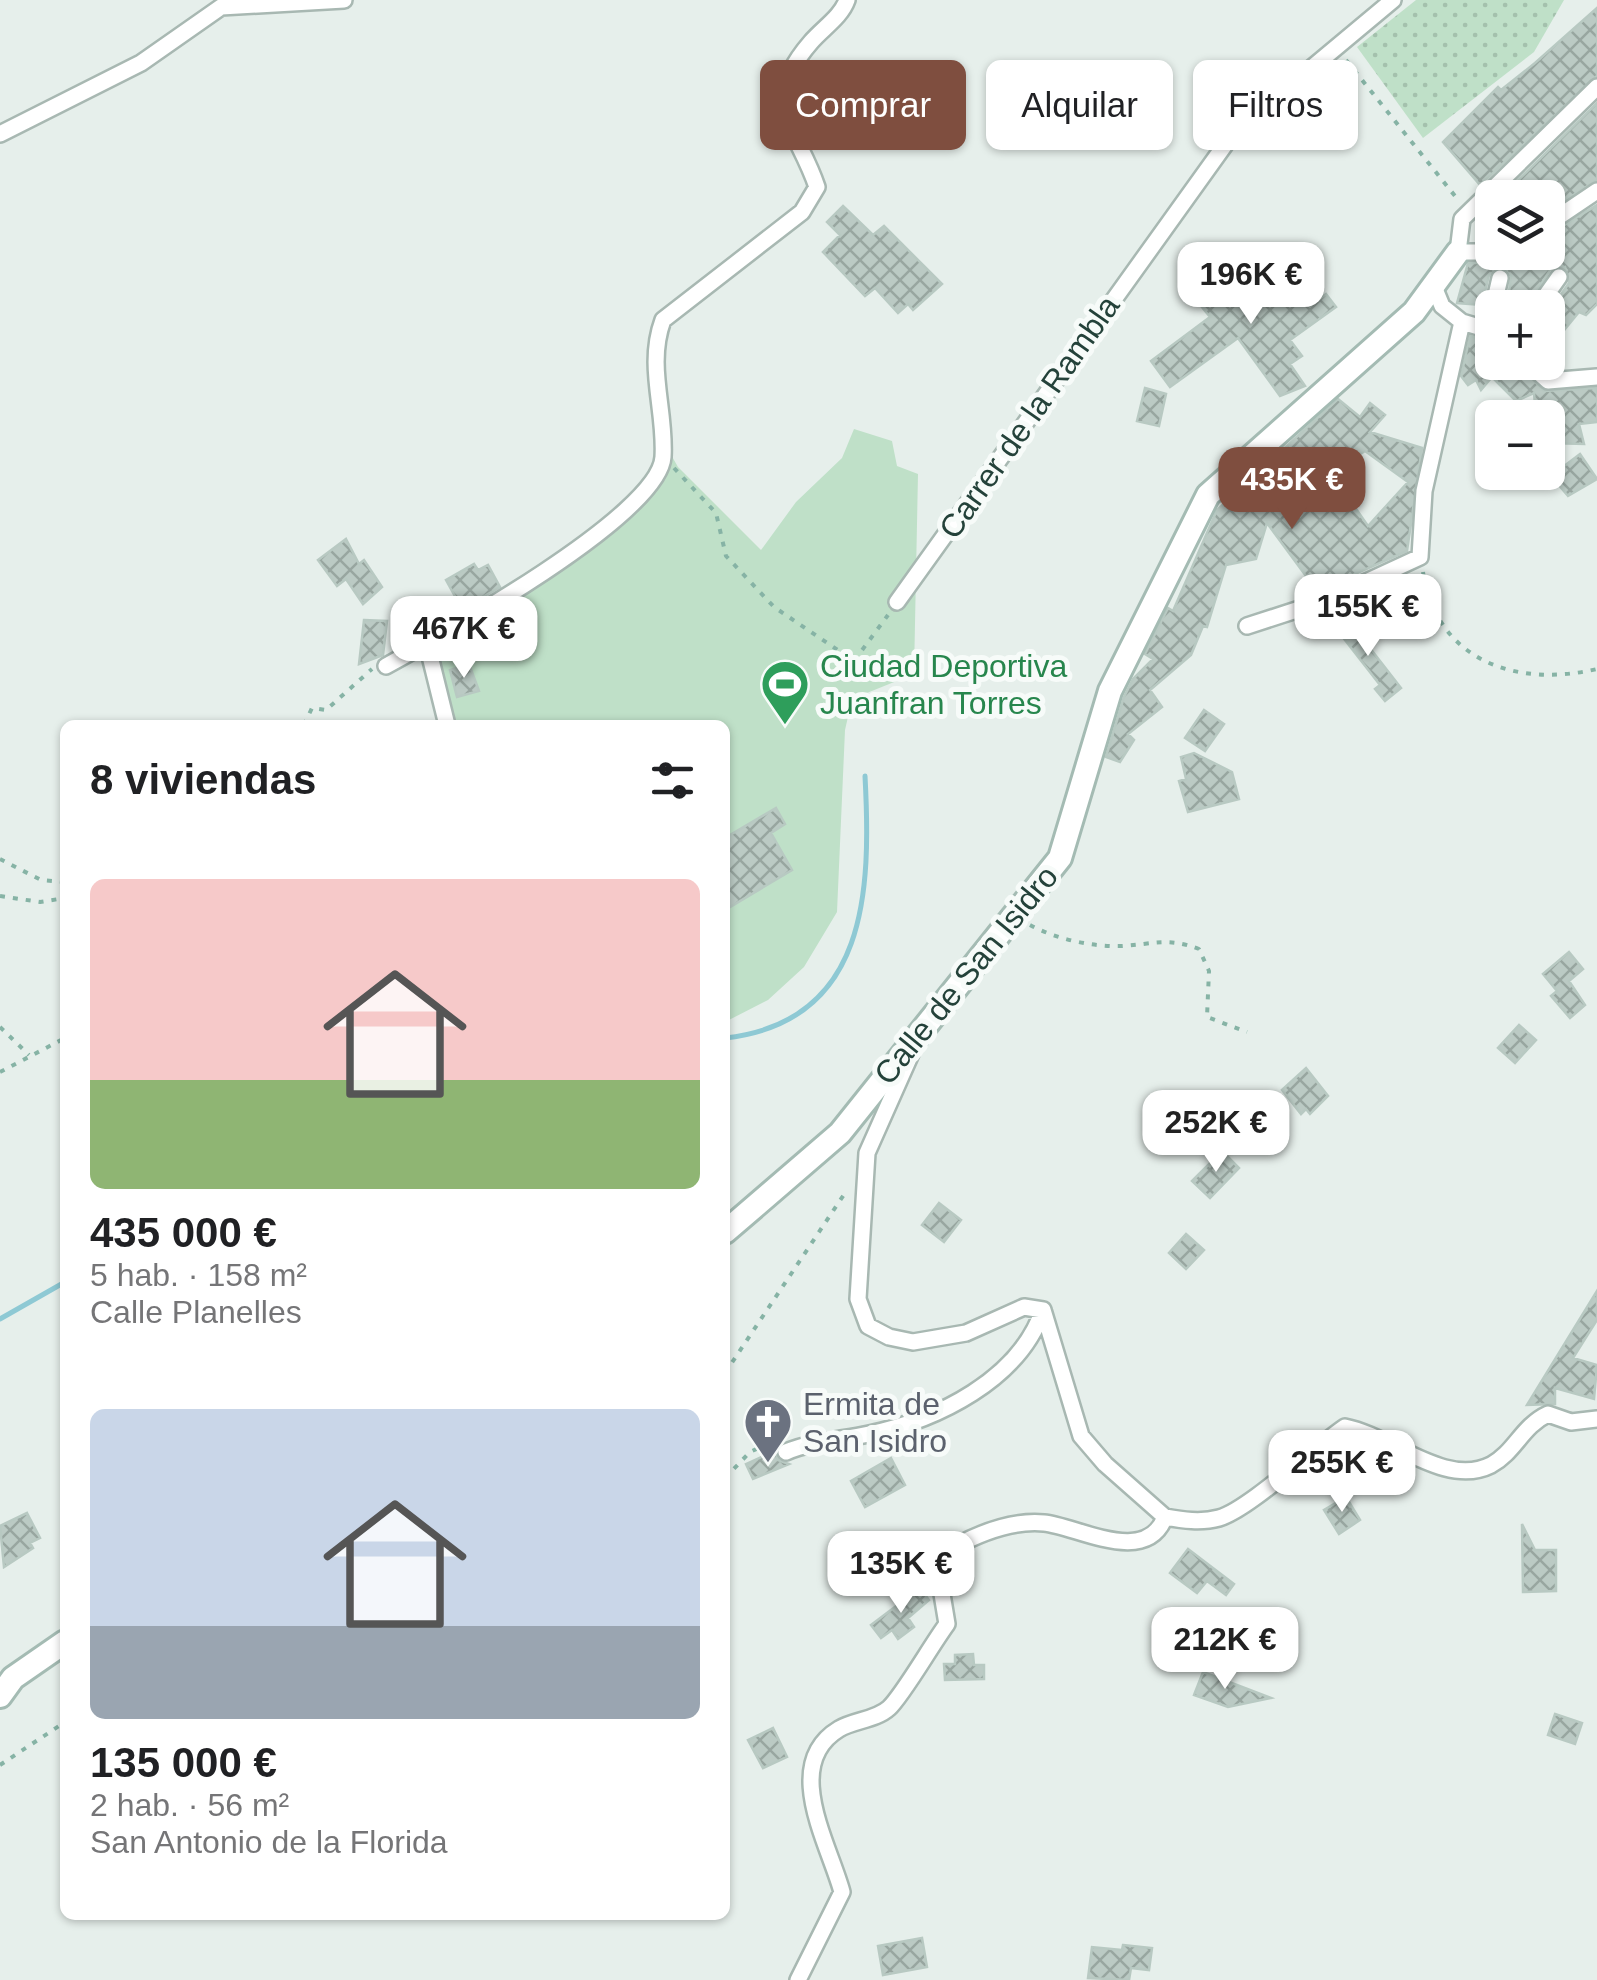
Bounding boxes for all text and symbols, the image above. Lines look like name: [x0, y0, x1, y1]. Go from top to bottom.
chip: Comprar: [760, 60, 966, 150]
chip: Alquilar: [986, 60, 1173, 150]
chip: Filtros: [1193, 60, 1358, 150]
map controls: [1475, 180, 1565, 490]
button: layers: [1475, 180, 1565, 270]
pin: 196K €: [1170, 242, 1332, 327]
text: 196K €: [1199, 256, 1303, 292]
street label: Carrer de la Rambla: [932, 289, 1126, 545]
button: +: [1475, 290, 1565, 380]
button: −: [1475, 400, 1565, 490]
pin: 435K €: [1211, 447, 1373, 532]
text: 435K €: [1240, 461, 1344, 497]
pin: 155K €: [1287, 574, 1449, 659]
text: 155K €: [1316, 588, 1420, 624]
pin: 467K €: [383, 596, 545, 681]
text: 467K €: [412, 610, 516, 646]
place label: Ciudad Deportiva Juanfran Torres: [820, 648, 1067, 721]
sports icon: Ciudad Deportiva Juanfran Torres: [759, 658, 811, 726]
icon: filters: [645, 753, 700, 808]
text: 8 viviendas: [90, 756, 316, 803]
street label: Calle de San Isidro: [867, 859, 1065, 1091]
icon: home: [305, 944, 485, 1124]
pin: 252K €: [1135, 1090, 1297, 1175]
text: 252K €: [1164, 1104, 1268, 1140]
text: 435 000 €: [90, 1209, 277, 1256]
text: 5 hab. · 158 m²: [90, 1257, 307, 1293]
text: Calle Planelles: [90, 1294, 302, 1330]
place label: Ermita de San Isidro: [803, 1386, 947, 1459]
church icon: Ermita de San Isidro: [742, 1396, 794, 1464]
pin: 255K €: [1261, 1430, 1423, 1515]
text: 255K €: [1290, 1444, 1394, 1480]
icon: home: [305, 1474, 485, 1654]
pin: 135K €: [820, 1531, 982, 1616]
text: 135K €: [849, 1545, 953, 1581]
pin: 212K €: [1144, 1607, 1306, 1692]
text: 212K €: [1173, 1621, 1277, 1657]
text: 135 000 €: [90, 1739, 277, 1786]
text: 2 hab. · 56 m²: [90, 1787, 289, 1823]
text: San Antonio de la Florida: [90, 1824, 448, 1860]

